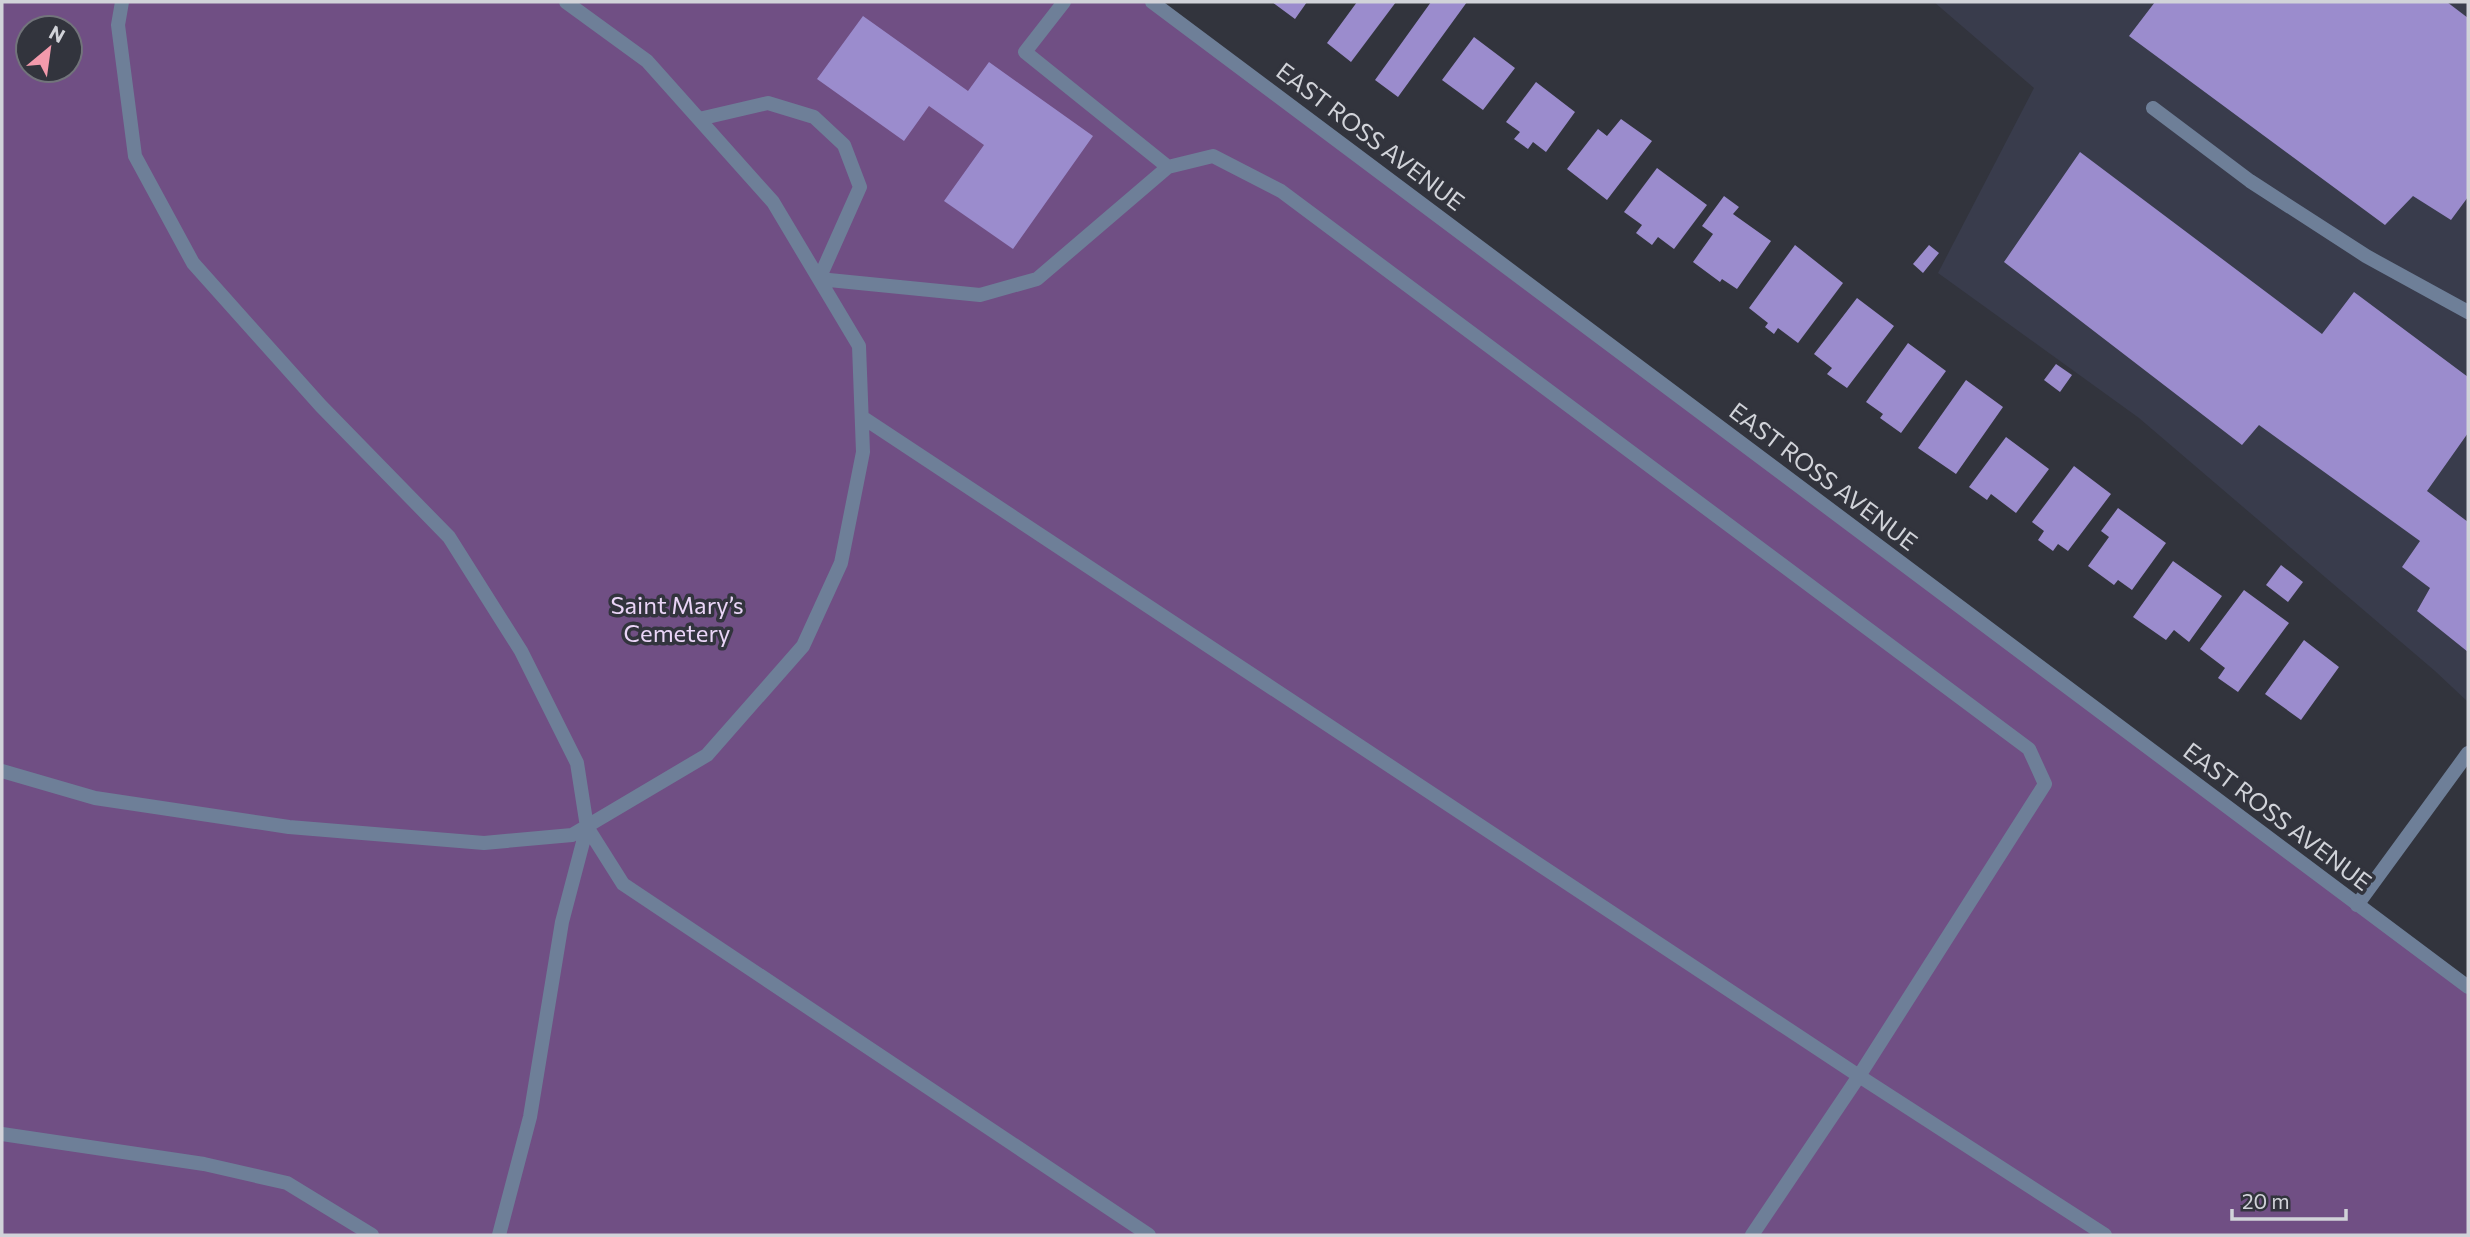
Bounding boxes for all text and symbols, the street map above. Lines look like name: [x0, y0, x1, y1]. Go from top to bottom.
north arrow: [14, 14, 84, 84]
text: N: [46, 20, 69, 47]
street label: EAST ROSS AVENUE: [1271, 56, 1471, 216]
street label: EAST ROSS AVENUE: [1724, 396, 1924, 556]
park label: Saint Mary’s Cemetery: [610, 590, 744, 647]
street label: EAST ROSS AVENUE: [2178, 736, 2378, 896]
scale bar: [2232, 1178, 2346, 1222]
text: 20 m: [2242, 1188, 2290, 1213]

